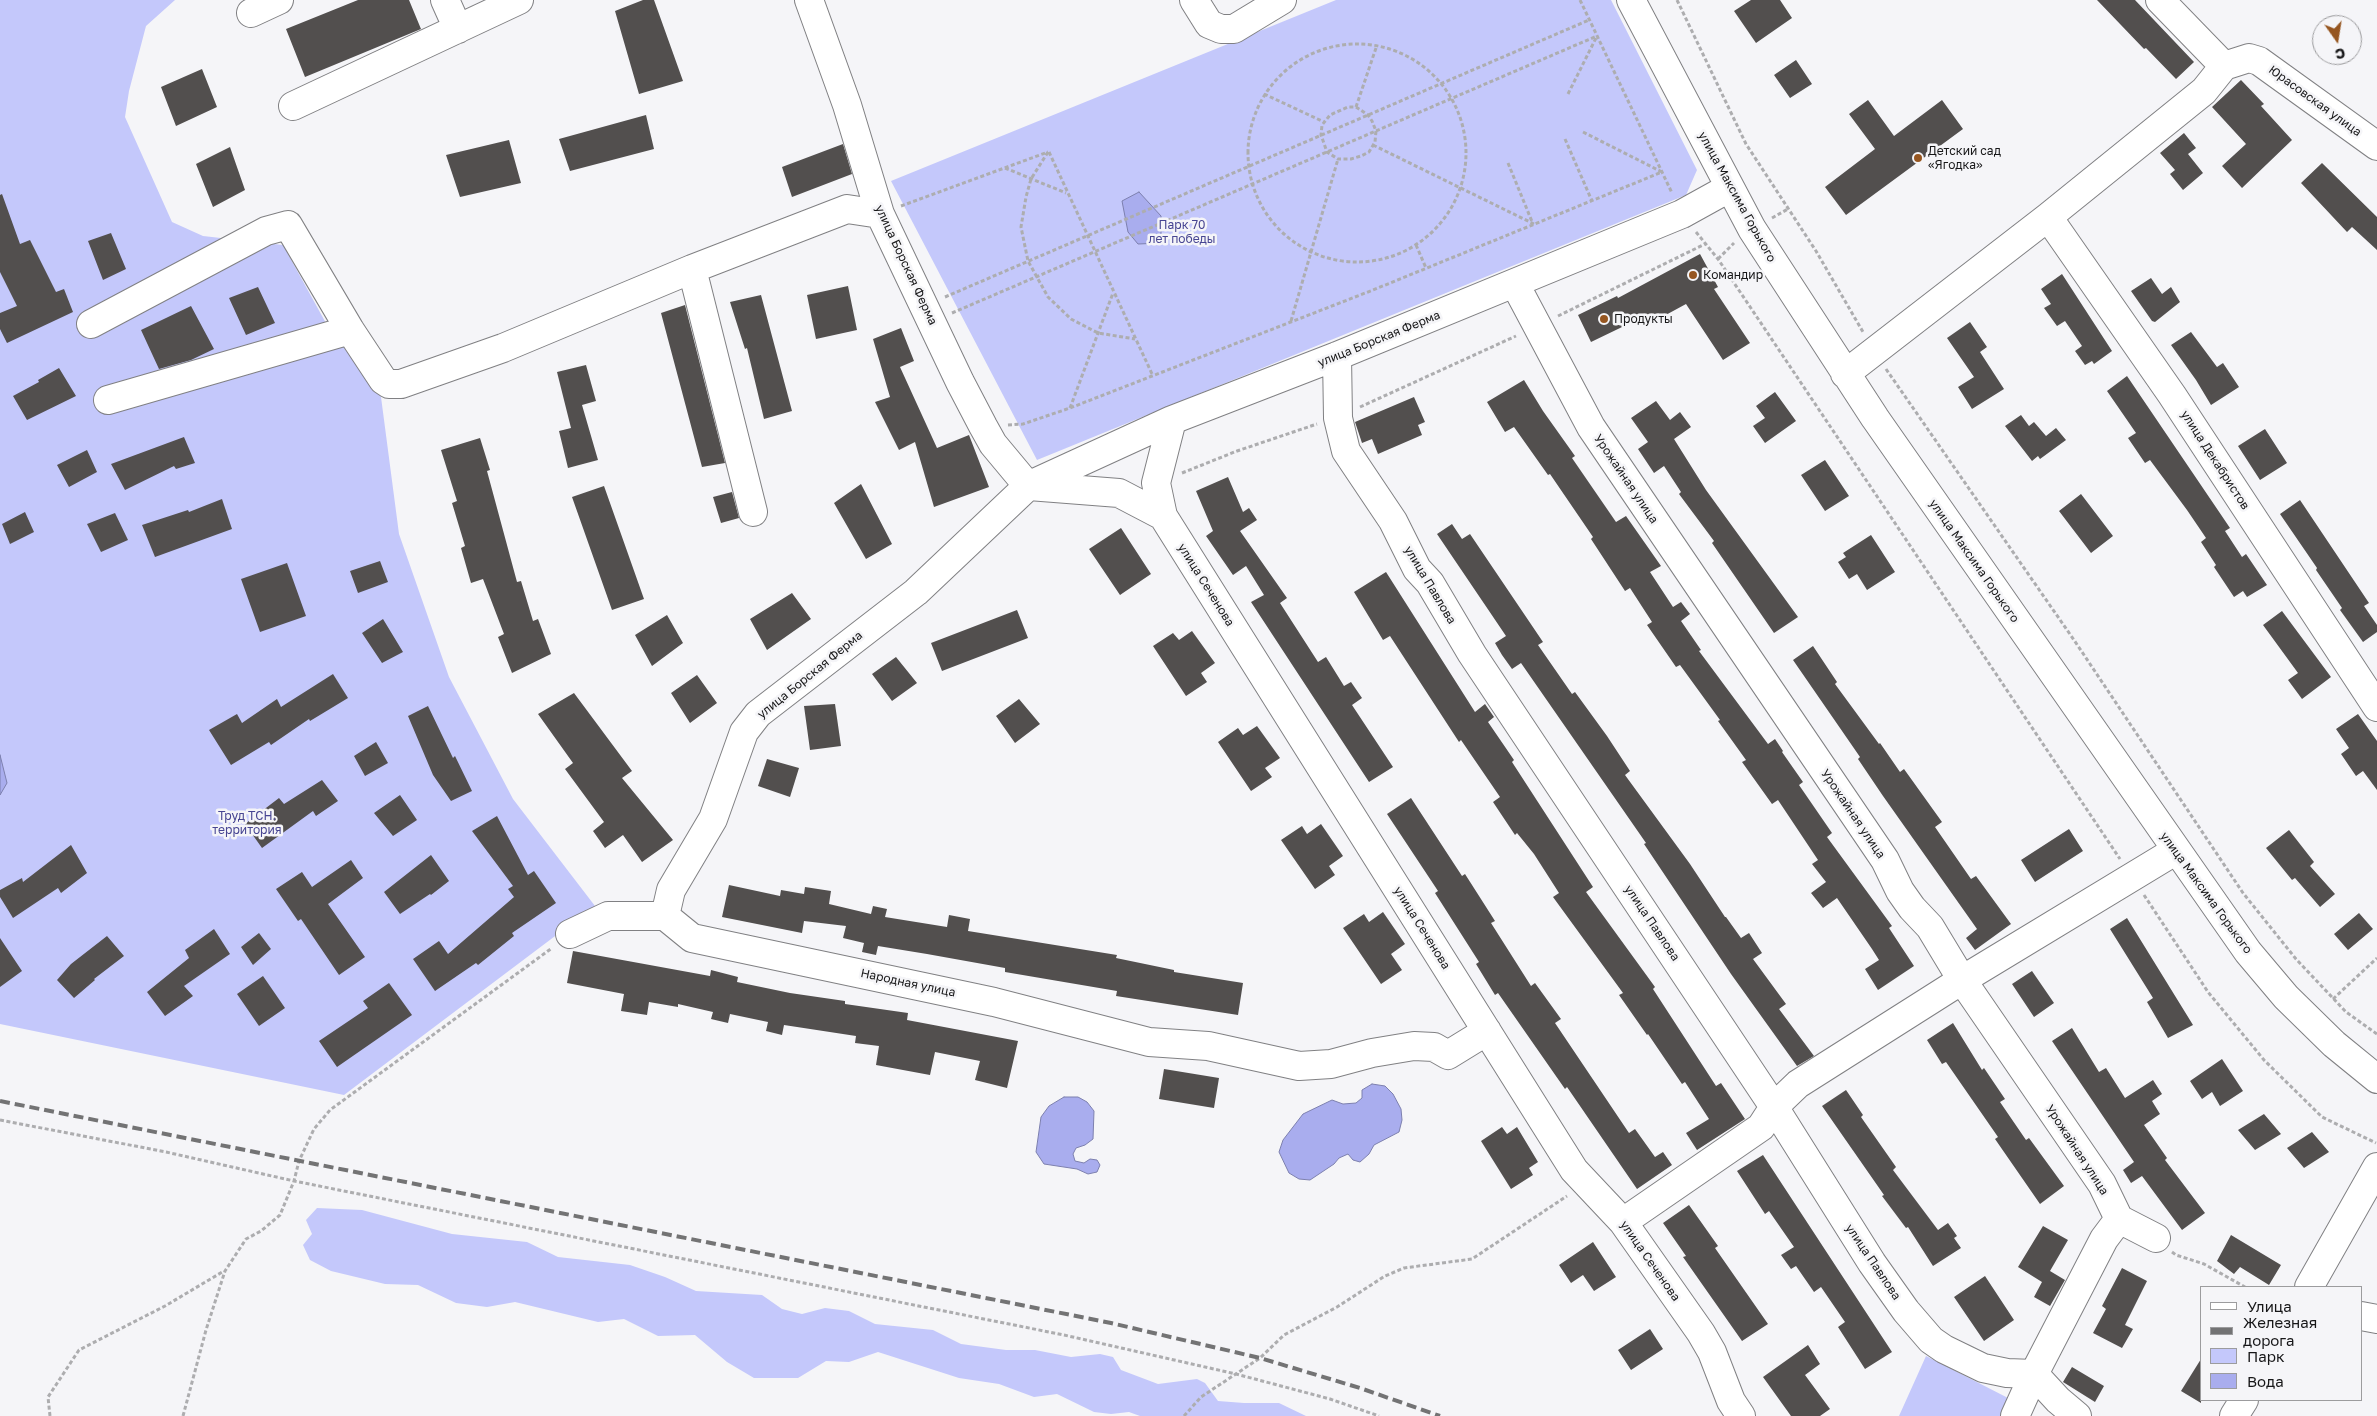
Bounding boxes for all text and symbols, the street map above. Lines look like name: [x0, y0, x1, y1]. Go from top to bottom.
north arrow: [2312, 15, 2362, 65]
text: С: [2334, 45, 2347, 64]
street label: Юрасовская улица: [2266, 63, 2364, 139]
street label: улица Максима Горького: [1695, 129, 1779, 265]
place label: Детский сад «Ягодка»: [1928, 144, 2001, 172]
marker: Детский сад «Ягодка»: [1912, 152, 1924, 164]
street label: улица Борская Ферма: [872, 203, 940, 327]
park label: Парк 70 лет победы: [1148, 218, 1216, 246]
place label: Командир: [1703, 268, 1763, 282]
marker: Командир: [1687, 269, 1699, 281]
street label: улица Борская Ферма: [1316, 308, 1442, 370]
place label: Продукты: [1614, 312, 1673, 326]
marker: Продукты: [1598, 313, 1610, 325]
street label: улица Декабристов: [2178, 408, 2252, 512]
street label: Урожайная улица: [1591, 432, 1661, 526]
street label: улица Максима Горького: [1926, 497, 2022, 625]
street label: улица Сеченова: [1175, 541, 1237, 629]
street label: улица Павлова: [1401, 543, 1459, 627]
street label: улица Борская Ферма: [755, 628, 865, 722]
street label: Урожайная улица: [1818, 767, 1888, 861]
park label: Труд ТСН. территория: [212, 809, 282, 837]
street label: улица Максима Горького: [2157, 829, 2255, 957]
street label: улица Павлова: [1621, 882, 1683, 964]
street label: улица Сеченова: [1391, 884, 1453, 972]
street label: Народная улица: [859, 966, 957, 1000]
street label: Урожайная улица: [2042, 1102, 2112, 1198]
street label: улица Сеченова: [1617, 1218, 1683, 1304]
street label: улица Павлова: [1842, 1221, 1904, 1303]
legend: [2200, 1286, 2362, 1401]
text: Улица: [2247, 1297, 2292, 1315]
text: Железная дорога: [2243, 1313, 2317, 1349]
text: Парк: [2247, 1347, 2285, 1365]
text: Вода: [2247, 1372, 2284, 1390]

